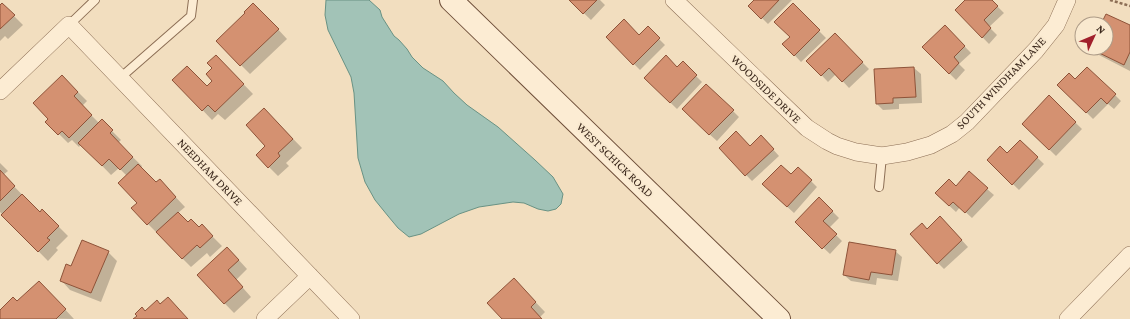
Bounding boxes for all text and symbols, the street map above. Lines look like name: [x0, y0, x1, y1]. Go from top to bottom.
north arrow: [1074, 16, 1114, 56]
text: N: [1094, 22, 1108, 36]
street label: SOUTH WINDHAM LANE: [953, 34, 1049, 132]
street label: WOODSIDE DRIVE: [728, 52, 805, 127]
street label: WEST SCHICK ROAD: [574, 120, 656, 200]
street label: NEEDHAM DRIVE: [175, 136, 246, 209]

